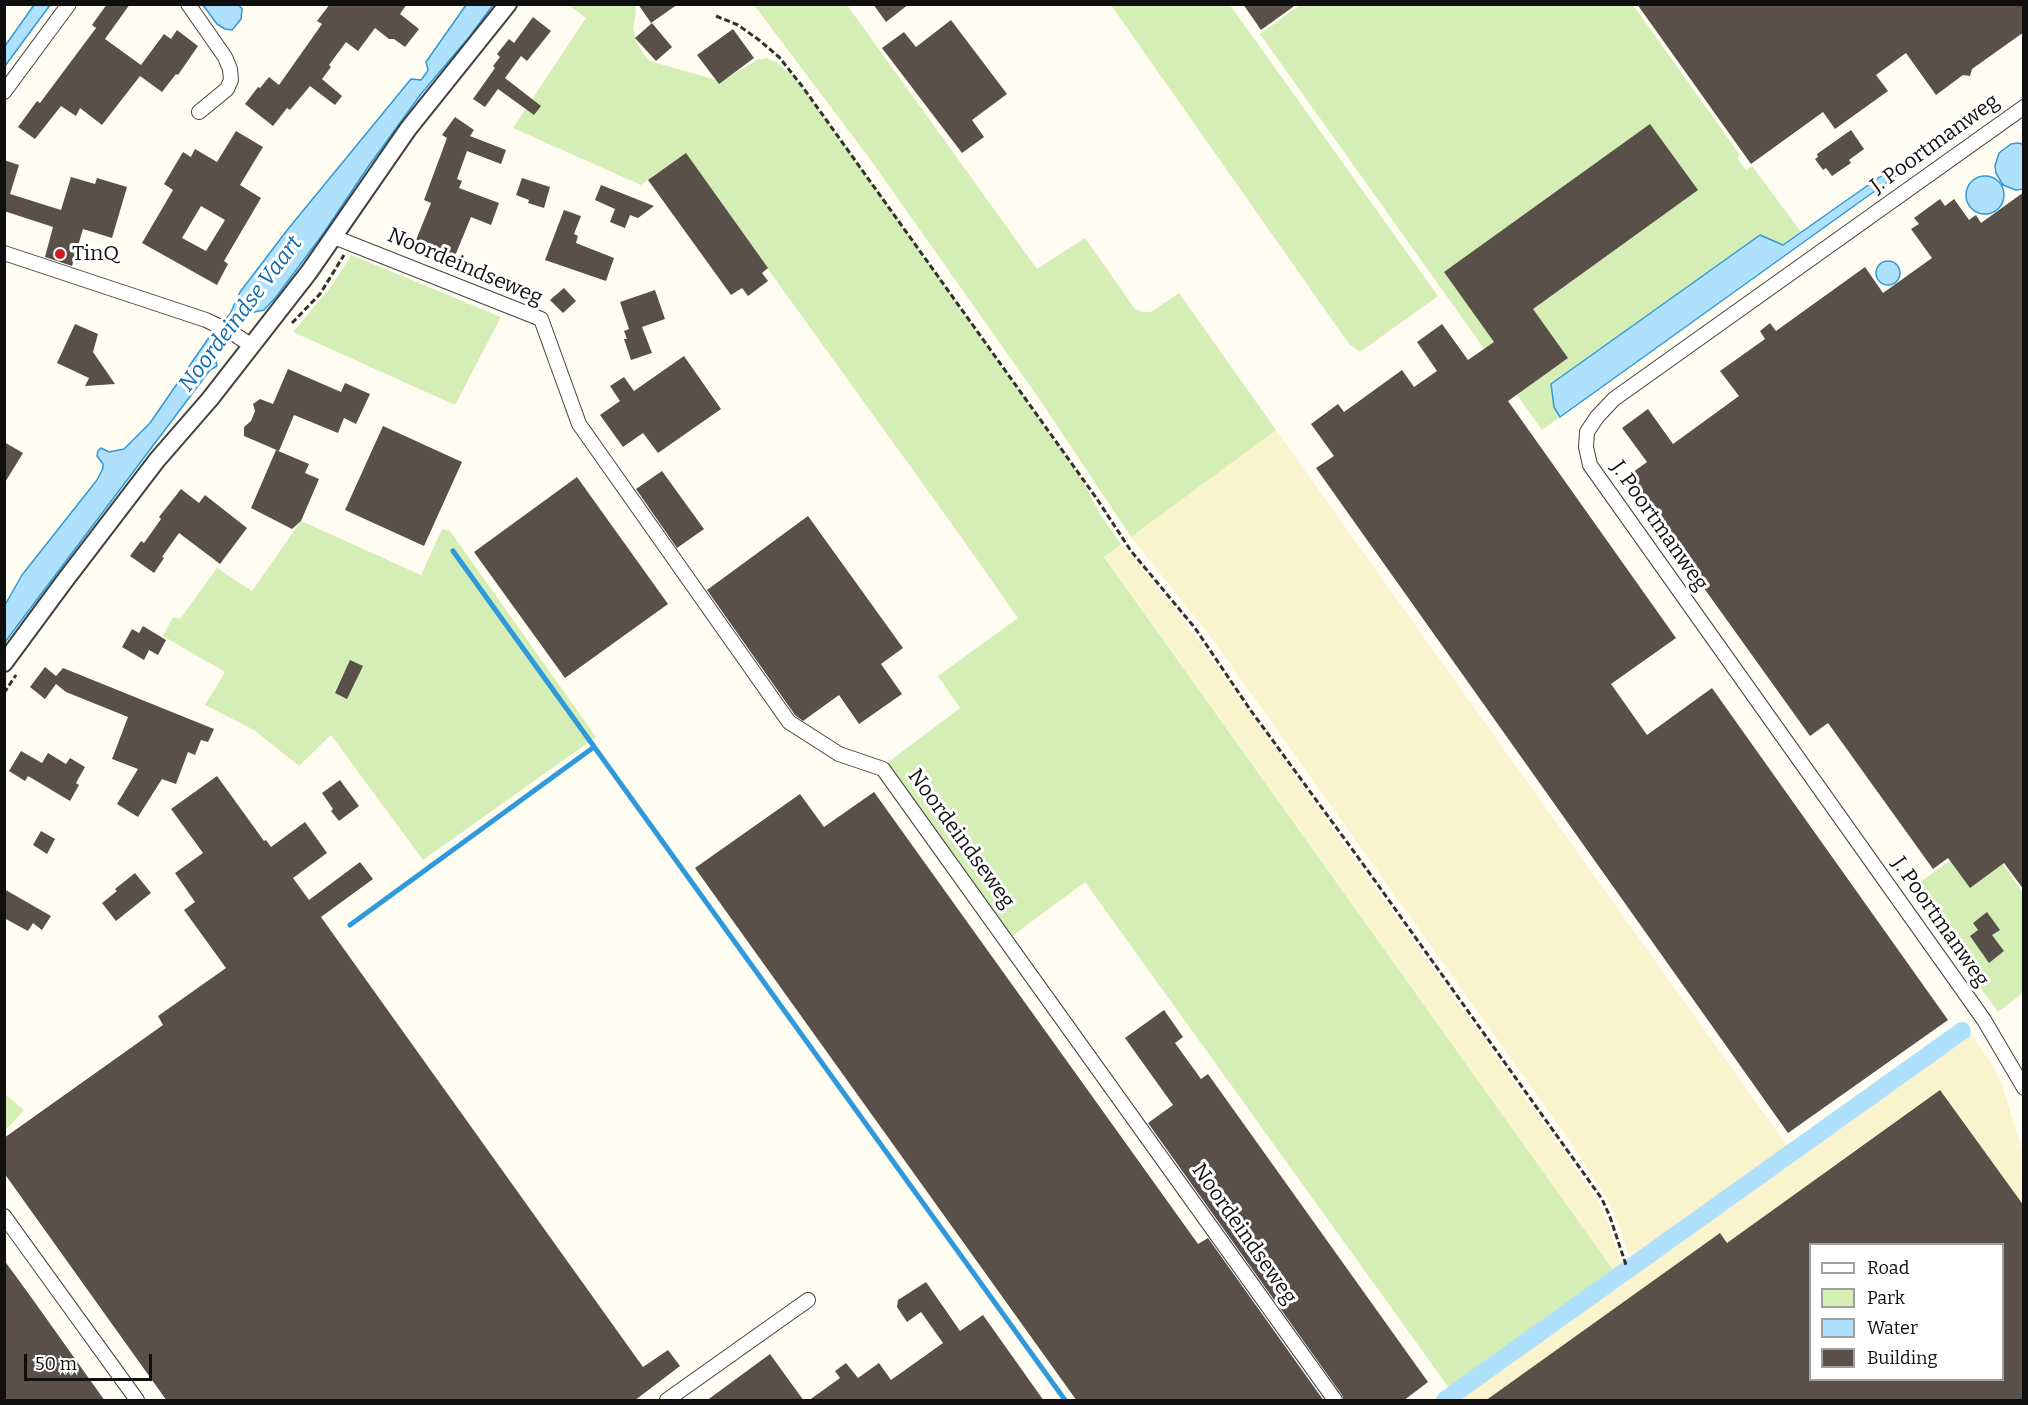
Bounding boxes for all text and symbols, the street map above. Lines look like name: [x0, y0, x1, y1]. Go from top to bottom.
street label: J. Poortmanweg: [1866, 89, 2004, 199]
street label: Noordeindseweg: [384, 223, 546, 311]
water label: Noordeindse Vaart: [174, 231, 308, 397]
place label: TinQ: [72, 241, 119, 267]
marker: TinQ: [53, 247, 67, 261]
street label: J. Poortmanweg: [1605, 456, 1713, 596]
street label: Noordeindseweg: [902, 764, 1020, 914]
street label: J. Poortmanweg: [1886, 852, 1994, 992]
street label: Noordeindseweg: [1186, 1159, 1302, 1309]
legend: [1809, 1243, 2004, 1381]
text: Road: [1867, 1257, 1909, 1279]
text: Park: [1867, 1287, 1905, 1309]
text: Water: [1867, 1317, 1918, 1339]
scale bar: [27, 1342, 154, 1380]
text: Building: [1867, 1347, 1938, 1369]
text: 50 m: [35, 1353, 77, 1375]

